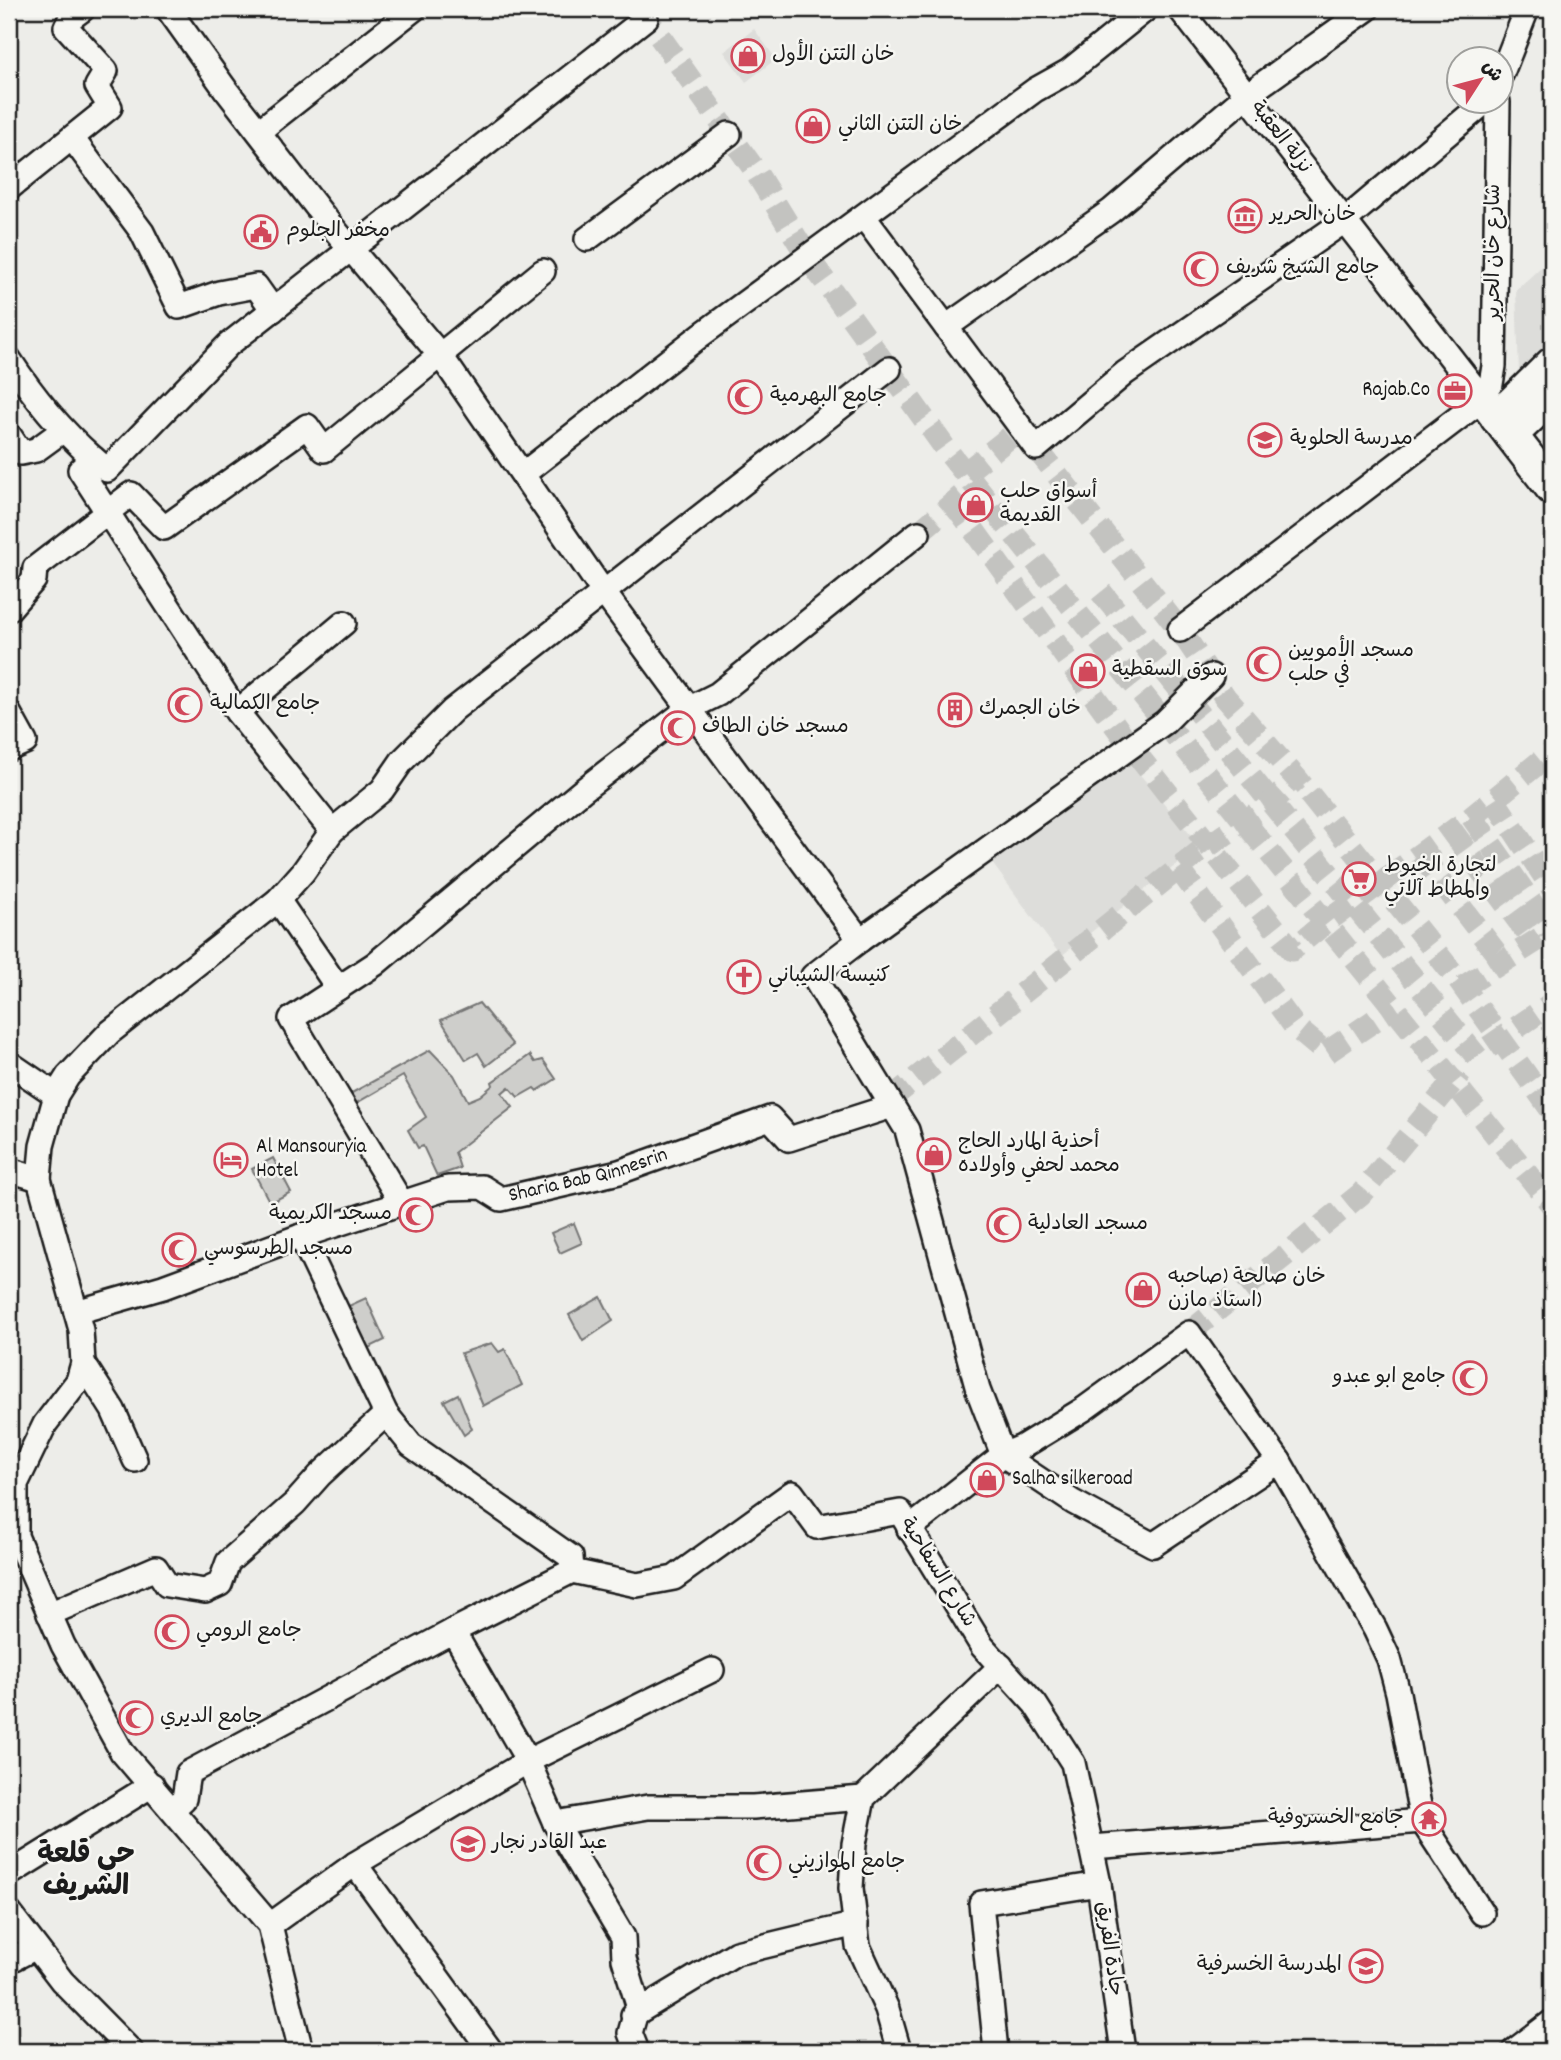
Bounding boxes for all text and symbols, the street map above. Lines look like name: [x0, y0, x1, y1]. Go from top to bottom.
shop icon: خان التتن الأول: [729, 37, 767, 75]
place label: خان التتن الأول: [772, 39, 895, 71]
north arrow: [1446, 46, 1516, 116]
text: ش: [1474, 56, 1508, 89]
street label: نزلة العقبة: [1242, 95, 1318, 181]
shop icon: خان التتن الثاني: [794, 107, 832, 145]
place label: خان التتن الثاني: [838, 111, 963, 142]
street label: شارع خان الحرير: [1480, 184, 1510, 322]
museum icon: خان الحرير: [1226, 197, 1264, 235]
place label: خان الحرير: [1268, 201, 1356, 231]
public building icon: مخفر الجلوم: [242, 213, 280, 251]
place label: مخفر الجلوم: [286, 217, 390, 247]
mosque icon: جامع الشيخ شريف: [1182, 250, 1220, 288]
place label: جامع الشيخ شريف: [1226, 254, 1380, 284]
office icon: Rajab.Co: [1436, 372, 1474, 410]
place label: Rajab.Co: [1362, 376, 1430, 406]
mosque icon: جامع البهرمية: [726, 378, 764, 416]
place label: جامع البهرمية: [770, 382, 887, 412]
school or university icon: مدرسة الحلوية: [1246, 421, 1284, 459]
place label: مدرسة الحلوية: [1290, 425, 1413, 455]
place label: أسواق حلب القديمة: [1000, 478, 1097, 532]
shop icon: أسواق حلب القديمة: [957, 486, 995, 524]
place label: مسجد الأمويين في حلب: [1288, 635, 1414, 691]
mosque icon: مسجد الأمويين في حلب: [1245, 645, 1283, 683]
shop icon: سوق السقطية: [1069, 652, 1107, 690]
place label: سوق السقطية: [1112, 656, 1227, 686]
mosque icon: جامع الكمالية: [166, 686, 204, 724]
place label: جامع الكمالية: [210, 690, 320, 720]
building icon: خان الجمرك: [936, 691, 974, 729]
place label: خان الجمرك: [979, 695, 1081, 725]
mosque icon: مسجد خان الطاف: [659, 709, 697, 747]
place label: مسجد خان الطاف: [702, 713, 849, 743]
place label: لتجارة الخيوط والمطاط آلاتي: [1384, 852, 1497, 907]
supermarket icon: لتجارة الخيوط والمطاط آلاتي: [1340, 860, 1378, 898]
church icon: كنيسة الشيباني: [725, 958, 763, 996]
place label: كنيسة الشيباني: [768, 962, 890, 993]
place label: أحذية المارد الحاج محمد لحفي وأولاده: [958, 1128, 1120, 1183]
place label: Al Mansouryia Hotel: [256, 1133, 368, 1187]
shop icon: أحذية المارد الحاج محمد لحفي وأولاده: [915, 1136, 953, 1174]
hotel icon: Al Mansouryia Hotel: [212, 1141, 250, 1179]
street label: Sharia Bab Qinnesrin: [506, 1141, 672, 1212]
mosque icon: مسجد الكريمية: [397, 1196, 435, 1234]
place label: مسجد الكريمية: [269, 1200, 392, 1230]
mosque icon: مسجد العادلية: [985, 1206, 1023, 1244]
place label: مسجد العادلية: [1028, 1210, 1148, 1240]
mosque icon: مسجد الطرسوسي: [160, 1231, 198, 1269]
place label: مسجد الطرسوسي: [204, 1235, 353, 1266]
place label: خان صالحة (صاحبه استاذ مازن): [1168, 1263, 1326, 1317]
shop icon: خان صالحة (صاحبه استاذ مازن): [1124, 1271, 1162, 1309]
mosque icon: جامع ابو عبدو: [1451, 1359, 1489, 1397]
place label: جامع ابو عبدو: [1332, 1363, 1446, 1393]
shop icon: Salha silkeroad: [968, 1461, 1006, 1499]
place label: Salha silkeroad: [1012, 1465, 1133, 1495]
street label: شارع السفاحية: [891, 1512, 983, 1634]
mosque icon: جامع الرومي: [153, 1613, 191, 1651]
place label: جامع الرومي: [196, 1617, 302, 1648]
mosque icon: جامع الديري: [117, 1699, 155, 1737]
place label: جامع الديري: [160, 1703, 262, 1733]
temple icon: جامع الخسروفية: [1410, 1800, 1448, 1838]
place label: جامع الخسروفية: [1268, 1804, 1404, 1834]
school or university icon: عبد القادر نجار: [449, 1825, 487, 1863]
place label: عبد القادر نجار: [490, 1829, 607, 1859]
district label: حي قلعة الشريف: [37, 1837, 135, 1909]
mosque icon: جامع الموازيني: [745, 1844, 783, 1882]
place label: جامع الموازيني: [788, 1848, 905, 1879]
street label: جادة الفريق: [1086, 1900, 1130, 1998]
school or university icon: المدرسة الخسرفية: [1347, 1947, 1385, 1985]
place label: المدرسة الخسرفية: [1197, 1951, 1342, 1981]

